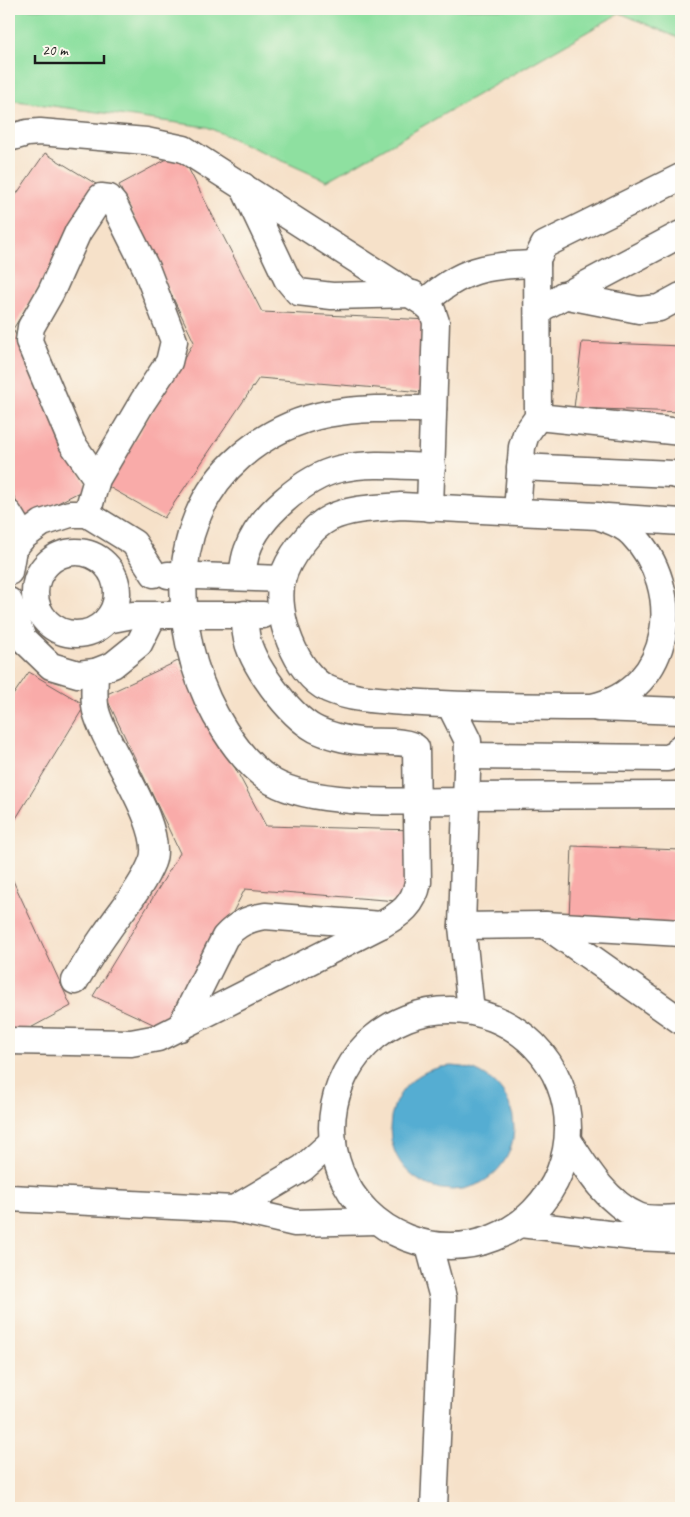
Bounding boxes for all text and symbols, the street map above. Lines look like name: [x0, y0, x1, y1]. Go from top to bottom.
scale bar: [35, 32, 104, 64]
text: 20 m: [42, 41, 69, 60]

